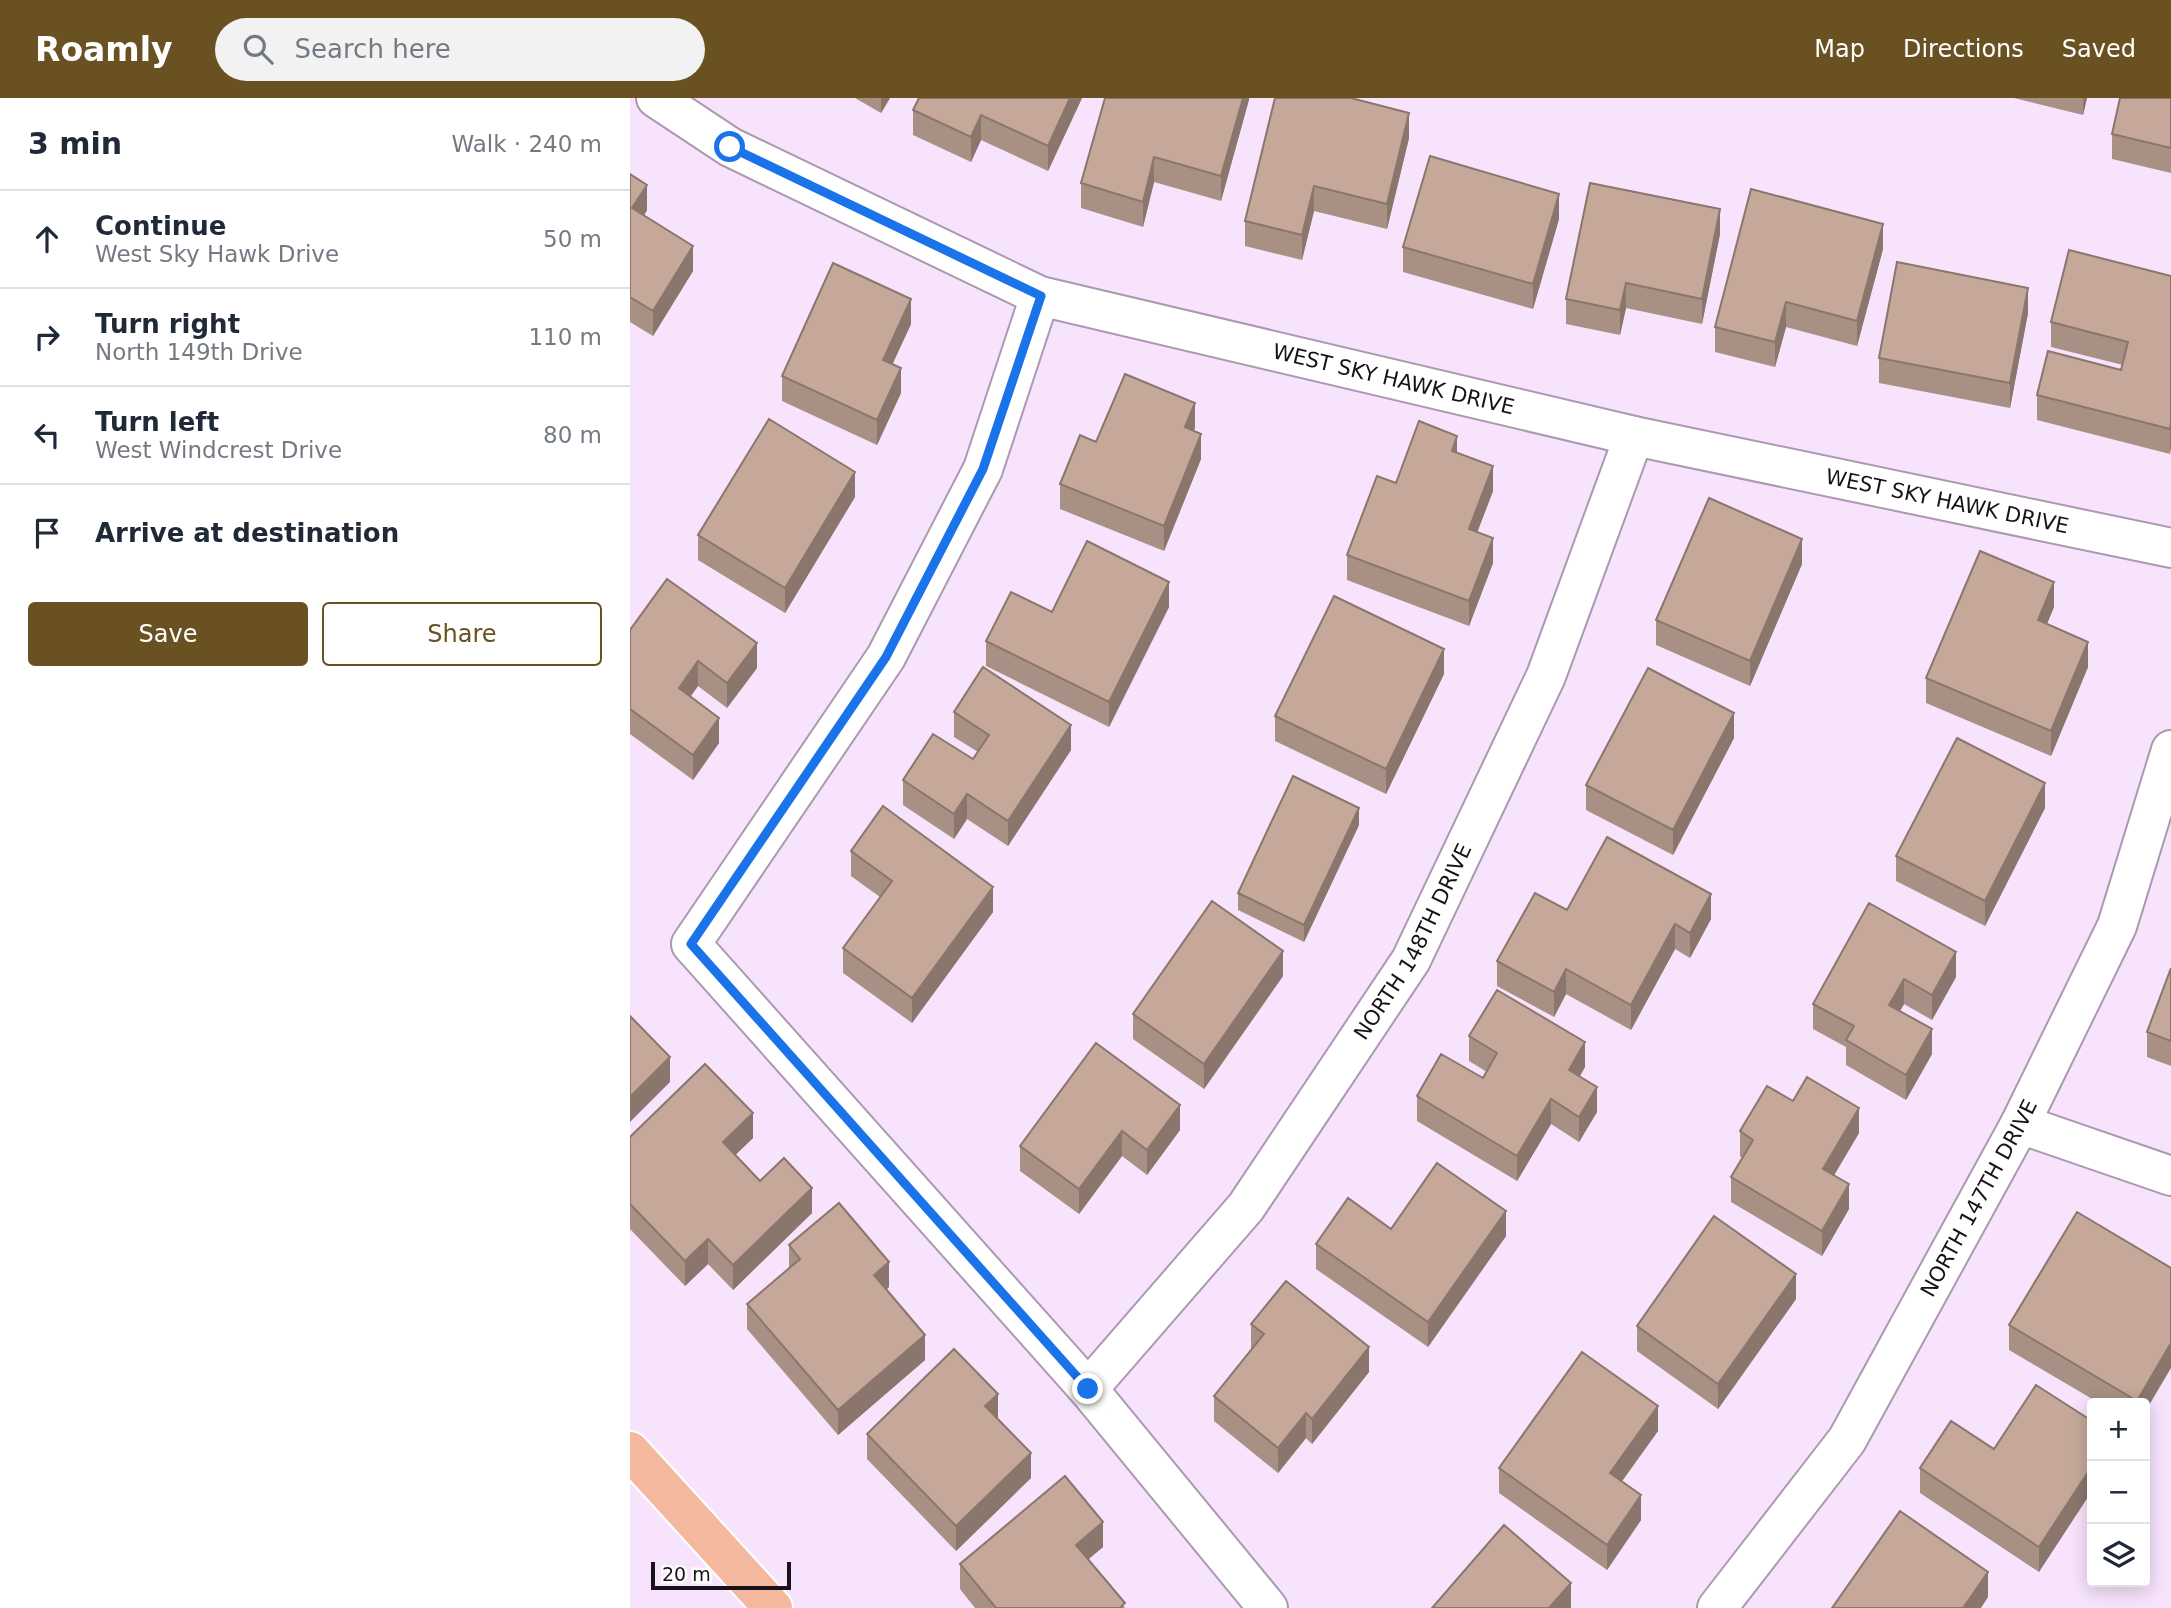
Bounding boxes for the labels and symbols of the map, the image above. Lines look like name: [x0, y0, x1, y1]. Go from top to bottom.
route start: [714, 131, 745, 162]
street label: WEST SKY HAWK DRIVE: [1270, 339, 1517, 419]
street label: WEST SKY HAWK DRIVE: [1824, 464, 2071, 538]
street label: NORTH 148TH DRIVE: [1349, 840, 1476, 1044]
street label: NORTH 147TH DRIVE: [1916, 1096, 2042, 1301]
route end: [1072, 1373, 1103, 1404]
scale bar: [651, 1559, 791, 1591]

